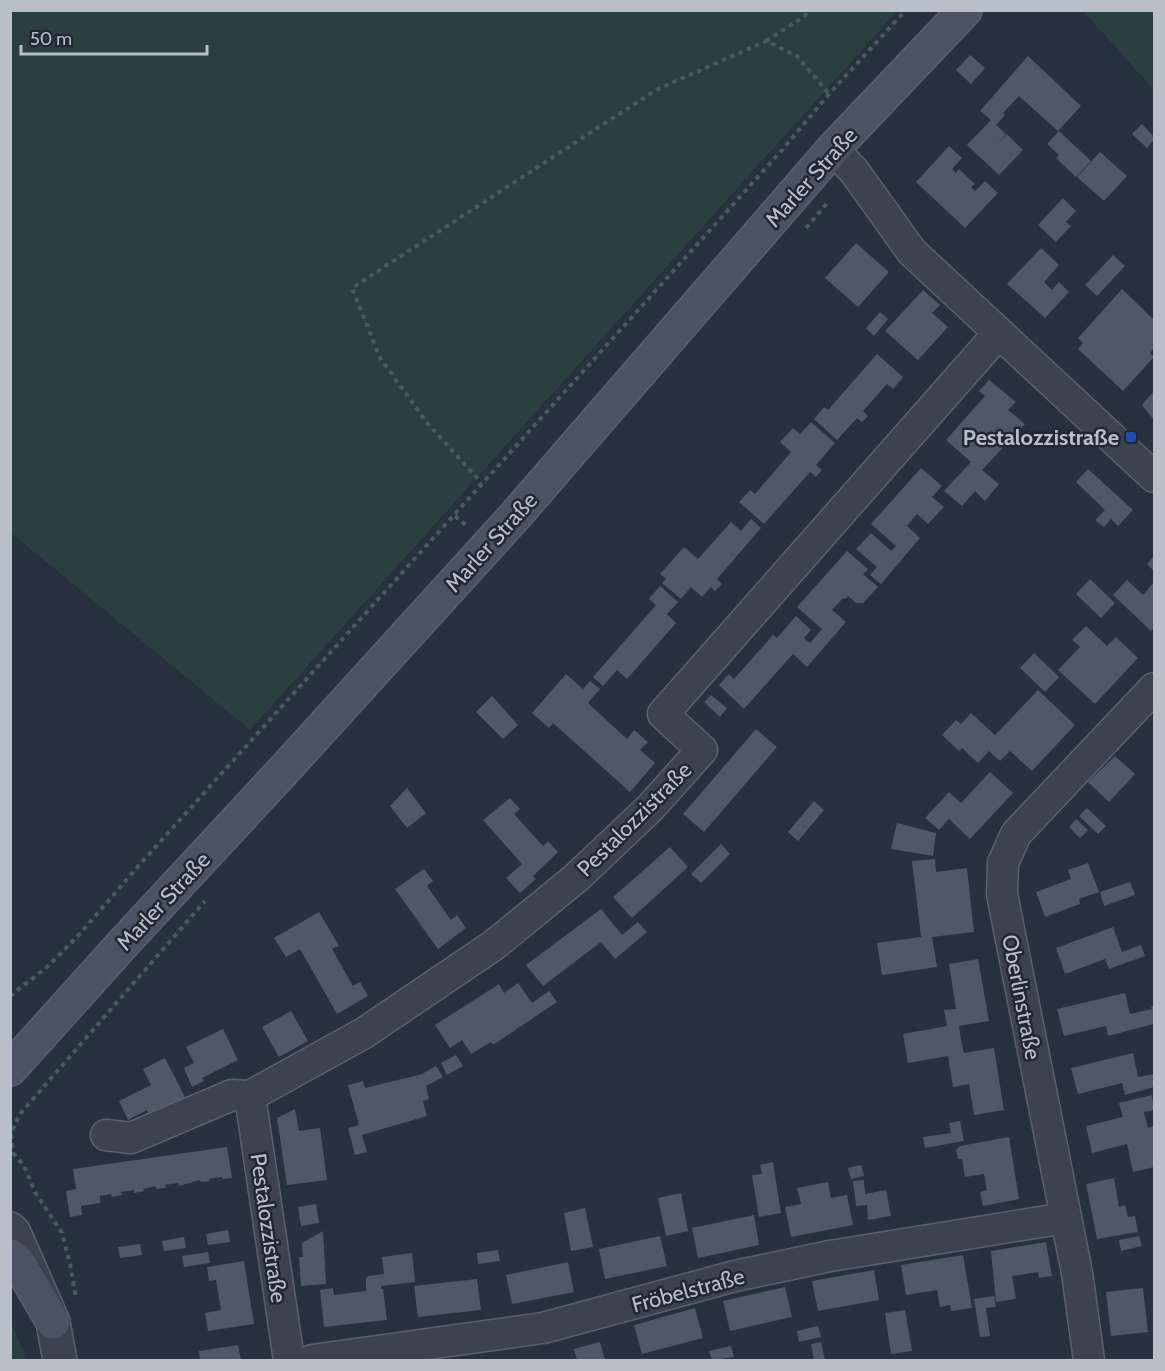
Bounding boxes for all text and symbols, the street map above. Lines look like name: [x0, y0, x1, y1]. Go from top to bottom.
scale bar: [21, 18, 207, 56]
text: 50 m: [30, 28, 72, 50]
street label: Marler Straße: [760, 122, 863, 233]
place label: Pestalozzistraße: [963, 424, 1119, 451]
marker: Pestalozzistraße: [1124, 430, 1138, 444]
street label: Marler Straße: [440, 487, 543, 598]
street label: Pestalozzistraße: [572, 757, 697, 882]
street label: Marler Straße: [111, 847, 216, 956]
street label: Oberlinstraße: [996, 932, 1047, 1062]
street label: Pestalozzistraße: [245, 1152, 292, 1305]
street label: Fröbelstraße: [629, 1262, 747, 1318]

